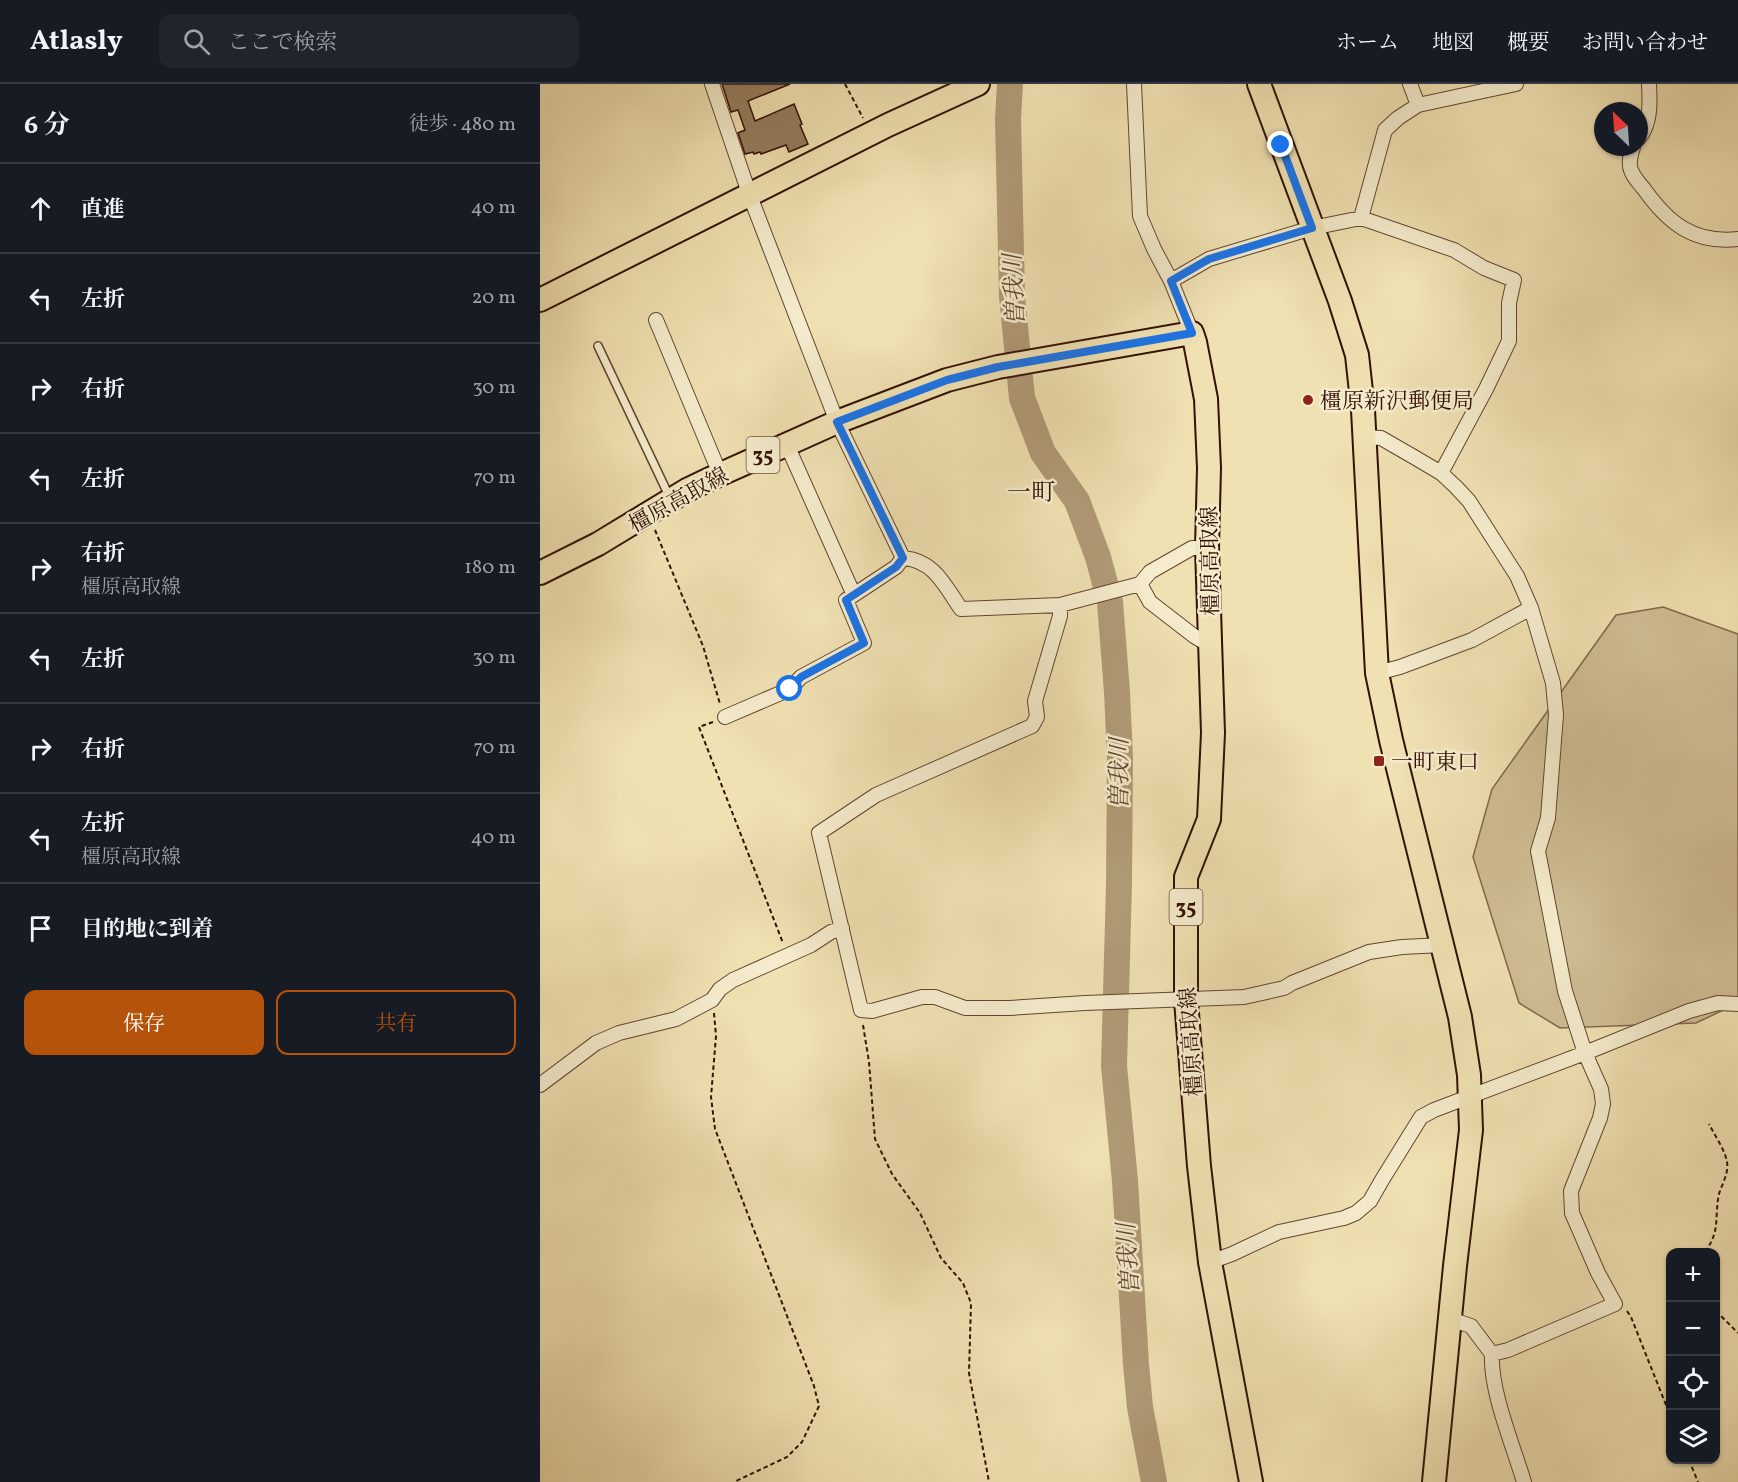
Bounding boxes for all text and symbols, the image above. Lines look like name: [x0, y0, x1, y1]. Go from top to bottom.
search box: [159, 14, 579, 68]
text: Atlasly: [30, 22, 123, 61]
icon: search: [180, 25, 213, 58]
text: ここで検索: [228, 28, 338, 59]
text: ホーム: [1336, 29, 1399, 58]
text: 地図: [1432, 29, 1474, 58]
text: 概要: [1507, 29, 1549, 58]
text: お問い合わせ: [1582, 29, 1708, 58]
north arrow: [1594, 102, 1648, 156]
text: 6 分: [24, 108, 69, 144]
text: 徒歩 · 480 m: [409, 111, 516, 139]
route end: [1267, 131, 1293, 157]
icon: ahead: [24, 192, 57, 225]
text: 40 m: [471, 194, 516, 222]
text: 直進: [81, 195, 125, 226]
water label: 曽我川: [997, 250, 1035, 327]
icon: left: [24, 282, 57, 315]
text: 20 m: [472, 284, 516, 312]
text: 左折: [81, 285, 125, 316]
icon: right: [24, 372, 57, 405]
text: 30 m: [472, 374, 516, 402]
text: 右折: [81, 375, 125, 406]
place label: 橿原新沢郵便局: [1320, 387, 1474, 418]
marker: 橿原新沢郵便局: [1301, 393, 1315, 407]
road number: 35: [746, 437, 780, 473]
street label: 橿原高取線: [624, 461, 735, 541]
icon: left: [24, 462, 57, 495]
text: 70 m: [473, 464, 516, 492]
text: 左折: [81, 465, 125, 496]
district label: 一町: [1007, 477, 1055, 511]
street label: 橿原高取線: [1195, 506, 1228, 616]
text: 右折: [81, 539, 125, 570]
icon: right: [24, 552, 57, 585]
text: 180 m: [464, 554, 516, 582]
text: 橿原高取線: [81, 574, 181, 602]
icon: left: [24, 642, 57, 675]
text: 30 m: [472, 644, 516, 672]
text: 左折: [81, 645, 125, 676]
route start: [776, 675, 802, 701]
icon: right: [24, 732, 57, 765]
text: 70 m: [473, 734, 516, 762]
text: 右折: [81, 735, 125, 766]
water label: 曽我川: [1104, 735, 1138, 810]
place label: 一町東口: [1391, 748, 1479, 779]
marker: 一町東口: [1372, 754, 1386, 768]
text: 左折: [81, 809, 125, 840]
icon: left: [24, 822, 57, 855]
text: 40 m: [471, 824, 516, 852]
text: 橿原高取線: [81, 844, 181, 872]
road number: 35: [1170, 889, 1202, 925]
icon: arrive: [24, 912, 57, 945]
text: 目的地に到着: [81, 915, 213, 946]
street label: 橿原高取線: [1173, 986, 1212, 1098]
button: 保存: [24, 990, 264, 1055]
button: 共有: [276, 990, 516, 1055]
water label: 曽我川: [1110, 1219, 1149, 1296]
map controls: [1666, 1248, 1720, 1464]
button: +: [1666, 1248, 1720, 1302]
button: −: [1666, 1302, 1720, 1356]
button: locate: [1666, 1356, 1720, 1410]
button: layers: [1666, 1410, 1720, 1464]

